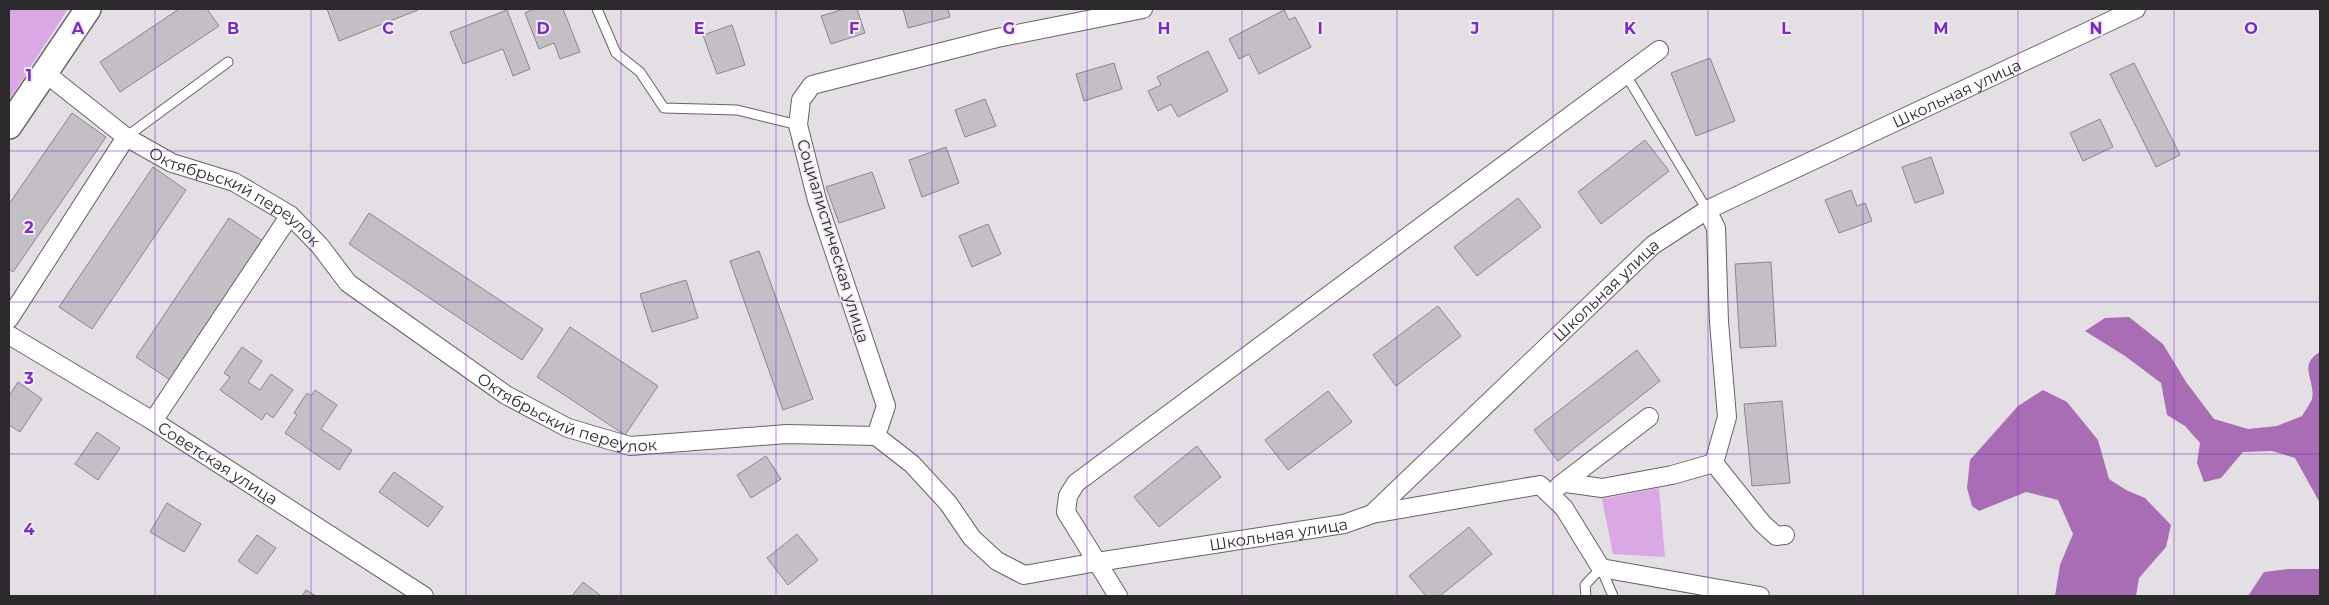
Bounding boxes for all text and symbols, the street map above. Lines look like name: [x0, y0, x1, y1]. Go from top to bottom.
text: A: [71, 19, 85, 38]
text: B: [227, 19, 239, 38]
text: C: [382, 19, 394, 38]
text: D: [536, 19, 550, 38]
text: E: [694, 19, 704, 38]
text: F: [849, 19, 859, 38]
text: G: [1003, 19, 1015, 38]
text: H: [1158, 19, 1170, 38]
text: I: [1317, 19, 1323, 38]
text: J: [1470, 19, 1479, 38]
text: K: [1624, 19, 1637, 38]
text: L: [1781, 19, 1791, 38]
text: M: [1933, 19, 1949, 38]
text: N: [2090, 19, 2102, 38]
text: O: [2244, 19, 2258, 38]
street label: Школьная улица: [1889, 55, 2024, 131]
text: 1: [26, 66, 32, 85]
street label: Социалистическая улица: [793, 137, 873, 345]
street label: Октябрьский переулок: [146, 143, 325, 251]
text: 2: [24, 218, 34, 237]
street label: Школьная улица: [1549, 234, 1662, 345]
street label: Октябрьский переулок: [474, 368, 658, 456]
text: 3: [23, 369, 34, 388]
street label: Советская улица: [154, 417, 281, 509]
street label: Школьная улица: [1208, 514, 1349, 554]
text: 4: [23, 520, 35, 539]

